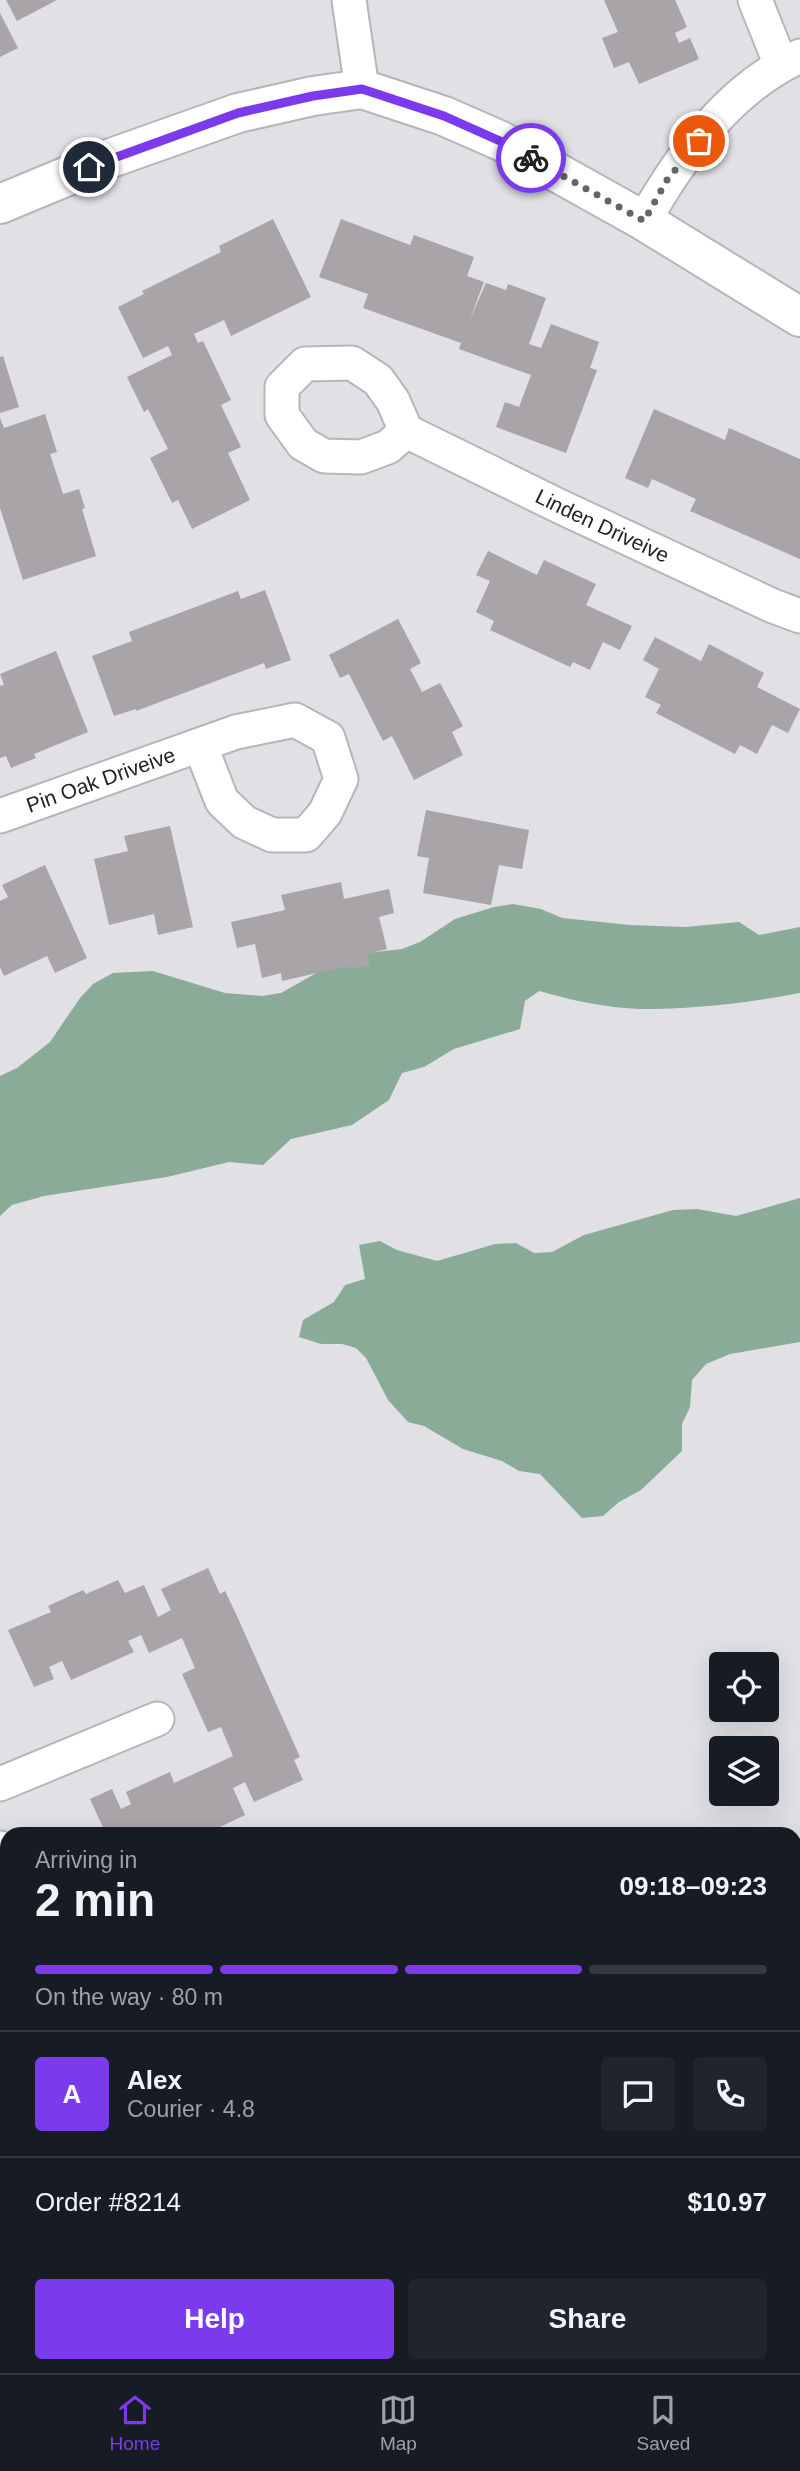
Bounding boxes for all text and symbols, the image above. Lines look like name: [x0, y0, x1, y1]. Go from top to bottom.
pin: [669, 111, 729, 171]
icon: bag: [680, 122, 718, 160]
courier: [496, 123, 566, 193]
pin: [59, 137, 119, 197]
icon: bike: [512, 139, 550, 177]
icon: home: [70, 148, 108, 186]
street label: Linden Driveive: [532, 484, 673, 567]
street label: Pin Oak Driveive: [23, 743, 178, 817]
map controls: [709, 1652, 779, 1806]
button: locate: [709, 1652, 779, 1722]
button: layers: [709, 1736, 779, 1806]
text: Arriving in: [35, 1847, 137, 1873]
text: 09:18–09:23: [620, 1871, 767, 1901]
text: 2 min: [35, 1874, 155, 1926]
text: On the way · 80 m: [35, 1984, 223, 2010]
button: chat: [601, 2057, 675, 2131]
button: phone: [693, 2057, 767, 2131]
text: Alex: [127, 2065, 182, 2095]
text: A: [63, 2079, 81, 2109]
text: Courier · 4.8: [127, 2096, 255, 2122]
text: Order #8214: [35, 2187, 181, 2217]
text: $10.97: [687, 2187, 767, 2217]
button: Help: [35, 2279, 394, 2359]
button: Share: [408, 2279, 767, 2359]
tab: Home: [110, 2391, 160, 2455]
tab: Map: [379, 2391, 417, 2455]
tab: Saved: [637, 2391, 690, 2455]

